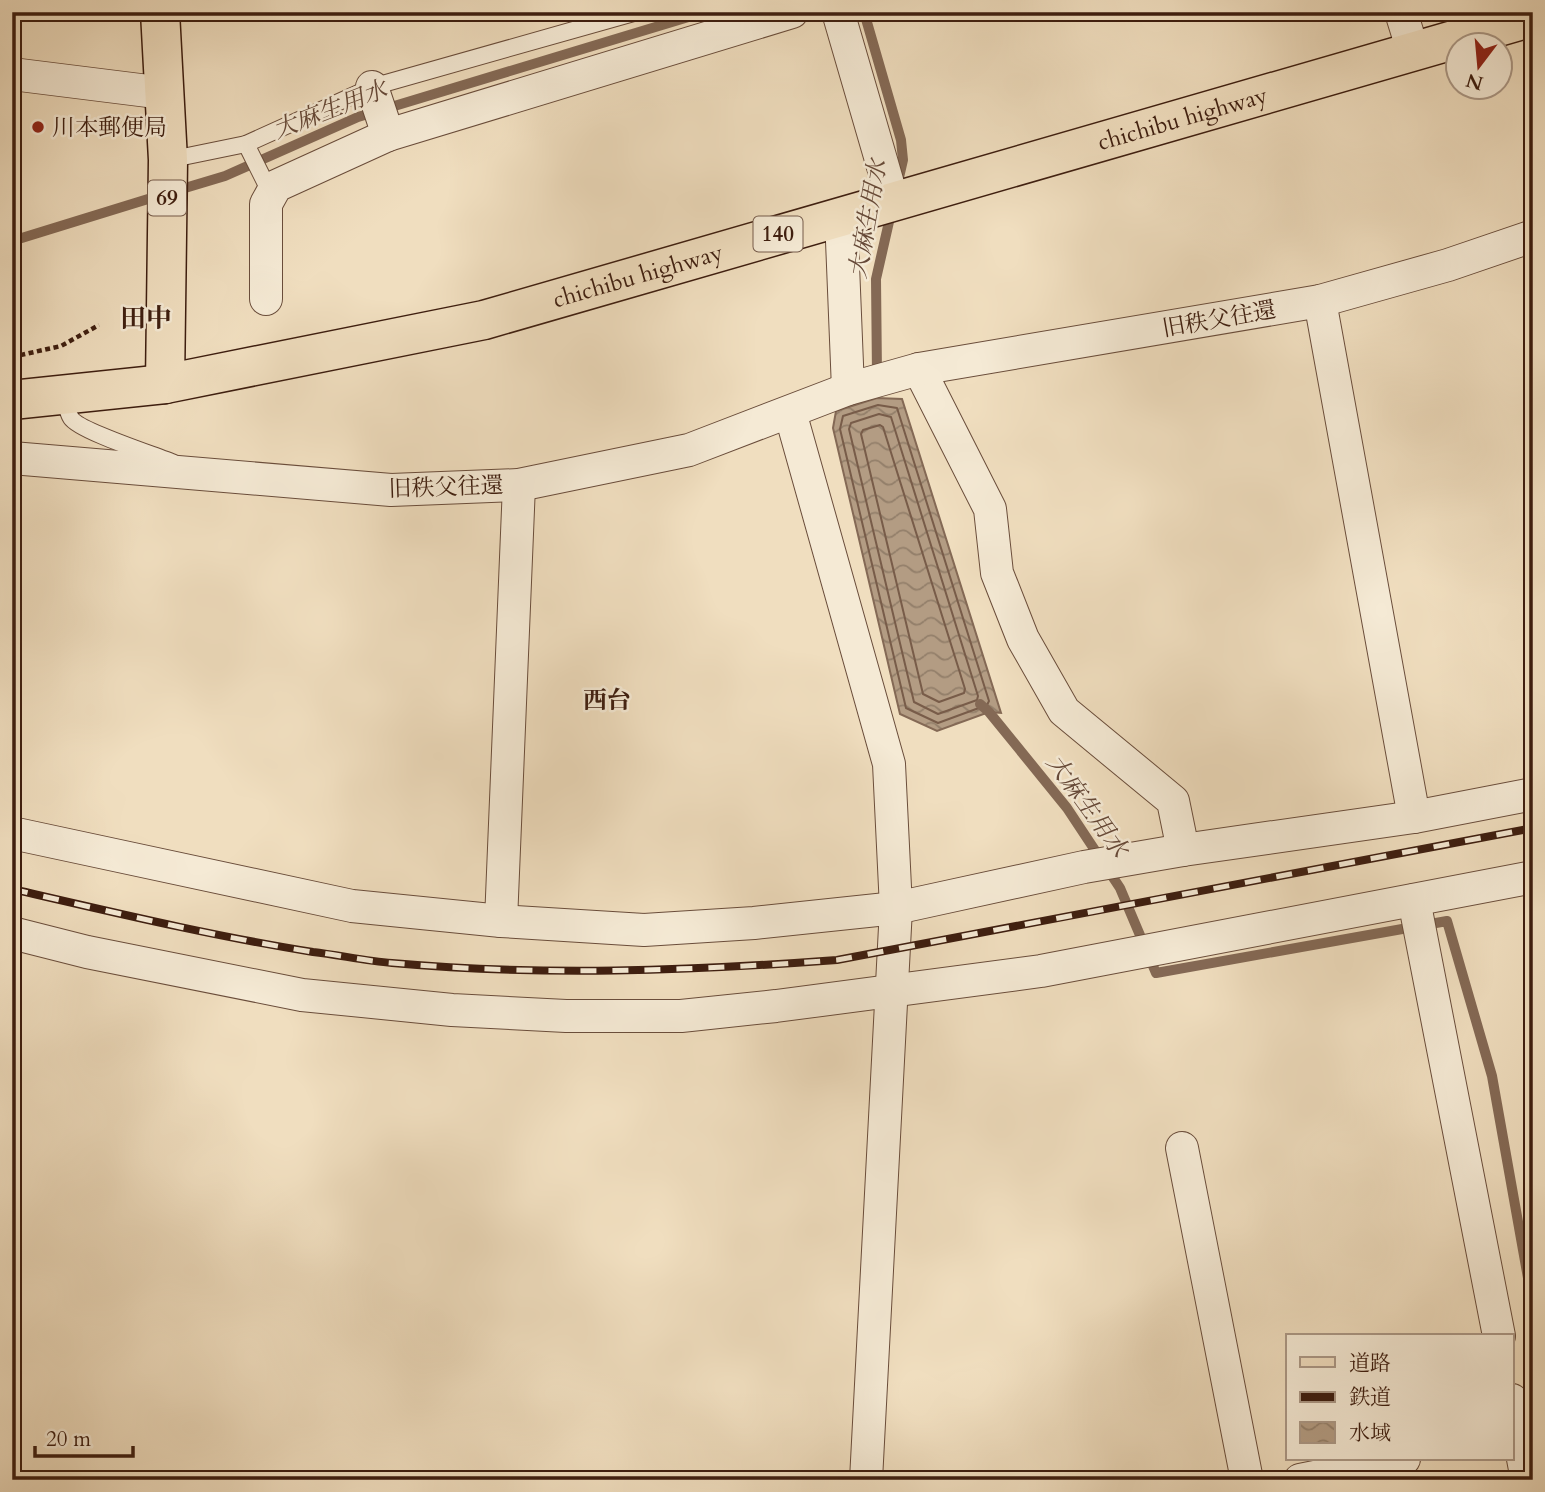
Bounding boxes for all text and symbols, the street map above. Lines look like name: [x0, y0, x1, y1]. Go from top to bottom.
north arrow: [1444, 32, 1514, 102]
text: N: [1463, 66, 1486, 96]
water label: 大麻生用水: [268, 72, 394, 147]
street label: chichibu highway: [1094, 79, 1271, 158]
place label: 川本郵便局: [52, 112, 167, 143]
marker: 川本郵便局: [30, 119, 46, 135]
water label: 大麻生用水: [841, 155, 895, 281]
road number: 69: [148, 180, 186, 216]
road number: 140: [754, 216, 802, 252]
street label: chichibu highway: [549, 236, 726, 315]
street label: 旧秩父往還: [1160, 294, 1278, 344]
district label: 田中: [120, 301, 172, 336]
street label: 旧秩父往還: [388, 470, 504, 504]
district label: 西台: [583, 684, 631, 717]
water label: 大麻生用水: [1038, 748, 1137, 866]
legend: [1286, 1334, 1514, 1460]
text: 道路: [1349, 1349, 1391, 1378]
text: 鉄道: [1349, 1383, 1391, 1412]
scale bar: [35, 1415, 133, 1459]
text: 水域: [1349, 1419, 1391, 1448]
text: 20 m: [46, 1425, 91, 1454]

